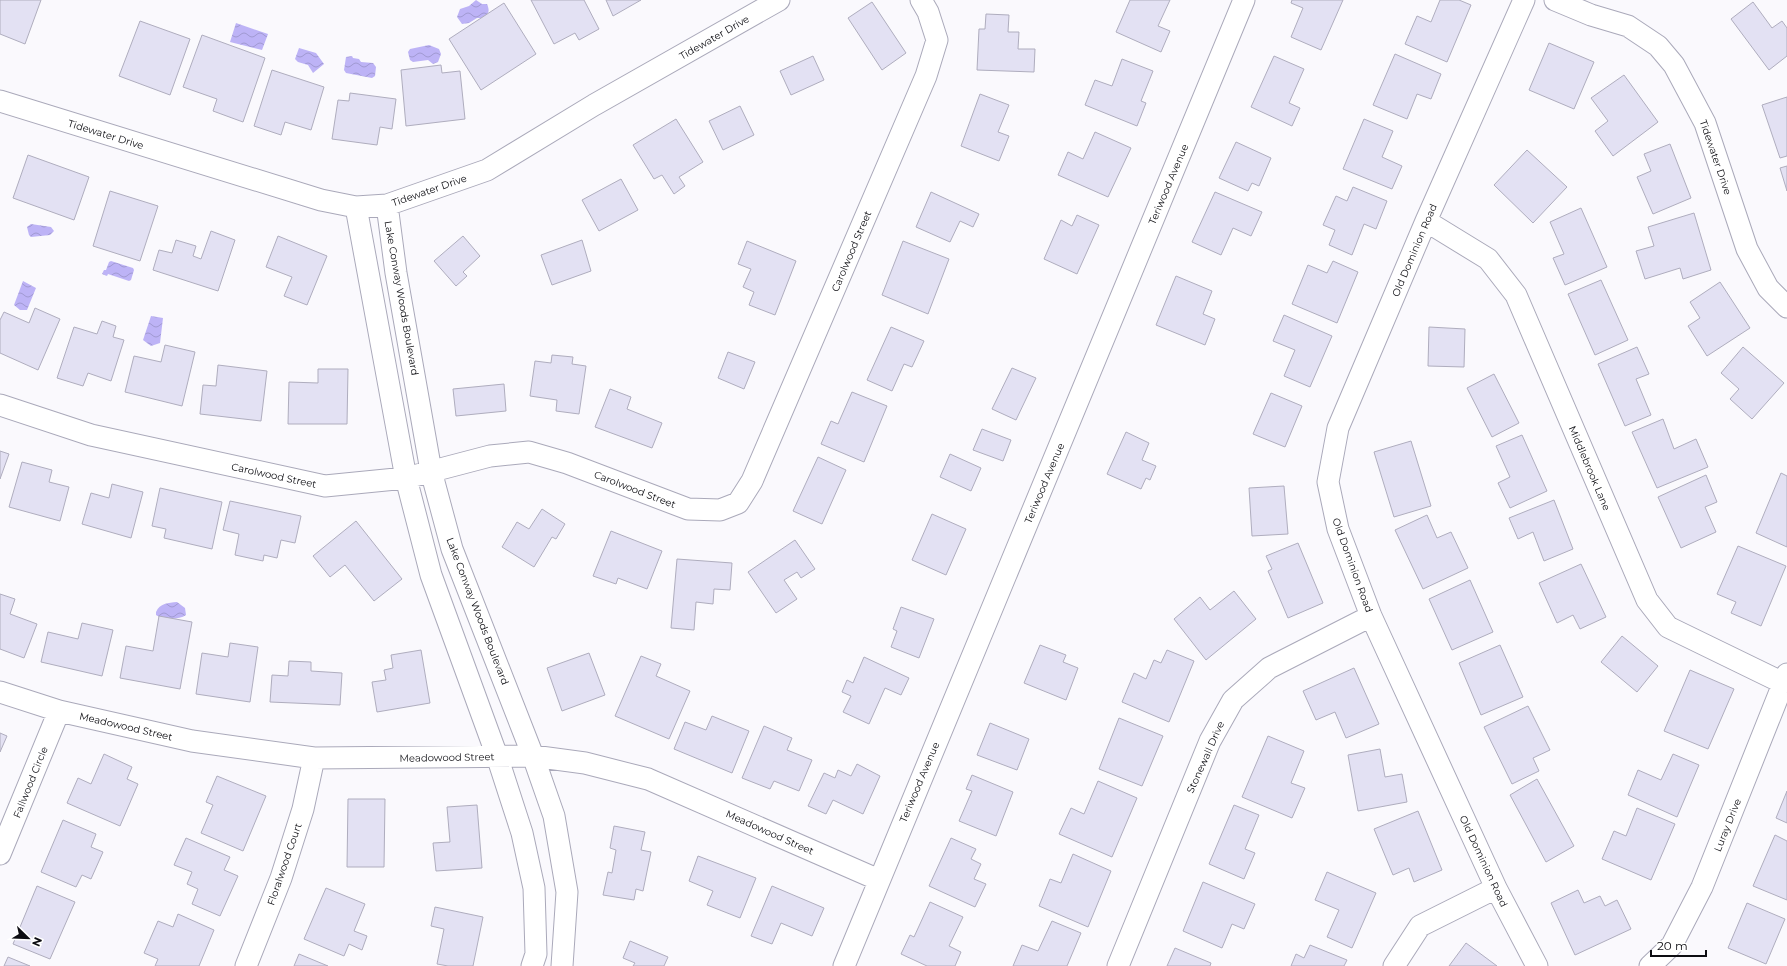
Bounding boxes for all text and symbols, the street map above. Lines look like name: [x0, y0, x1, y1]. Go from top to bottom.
street label: Tidewater Drive: [677, 12, 751, 63]
street label: Tidewater Drive: [66, 117, 145, 152]
street label: Tidewater Drive: [1697, 118, 1734, 196]
street label: Teriwood Avenue: [1146, 142, 1191, 226]
street label: Tidewater Drive: [390, 172, 468, 209]
street label: Old Dominion Road: [1389, 202, 1440, 299]
street label: Carolwood Street: [829, 209, 874, 294]
street label: Lake Conway Woods Boulevard: [382, 220, 422, 376]
street label: Middlebrook Lane: [1566, 424, 1613, 513]
street label: Teriwood Avenue: [1022, 441, 1067, 525]
street label: Carolwood Street: [230, 460, 318, 491]
street label: Carolwood Street: [592, 468, 678, 511]
street label: Old Dominion Road: [1329, 516, 1376, 614]
street label: Lake Conway Woods Boulevard: [443, 536, 512, 687]
street label: Meadowood Street: [78, 709, 174, 744]
street label: Stonewall Drive: [1184, 719, 1227, 795]
street label: Teriwood Avenue: [897, 740, 942, 824]
street label: Fallwood Circle: [10, 745, 51, 820]
street label: Meadowood Street: [399, 750, 495, 765]
street label: Luray Drive: [1711, 797, 1744, 854]
street label: Meadowood Street: [724, 807, 816, 858]
street label: Old Dominion Road: [1457, 813, 1510, 909]
street label: Floralwood Court: [264, 821, 305, 907]
north arrow: [8, 918, 48, 958]
scale bar: [1651, 932, 1706, 958]
text: N: [29, 935, 45, 949]
text: 20 m: [1657, 938, 1688, 953]

